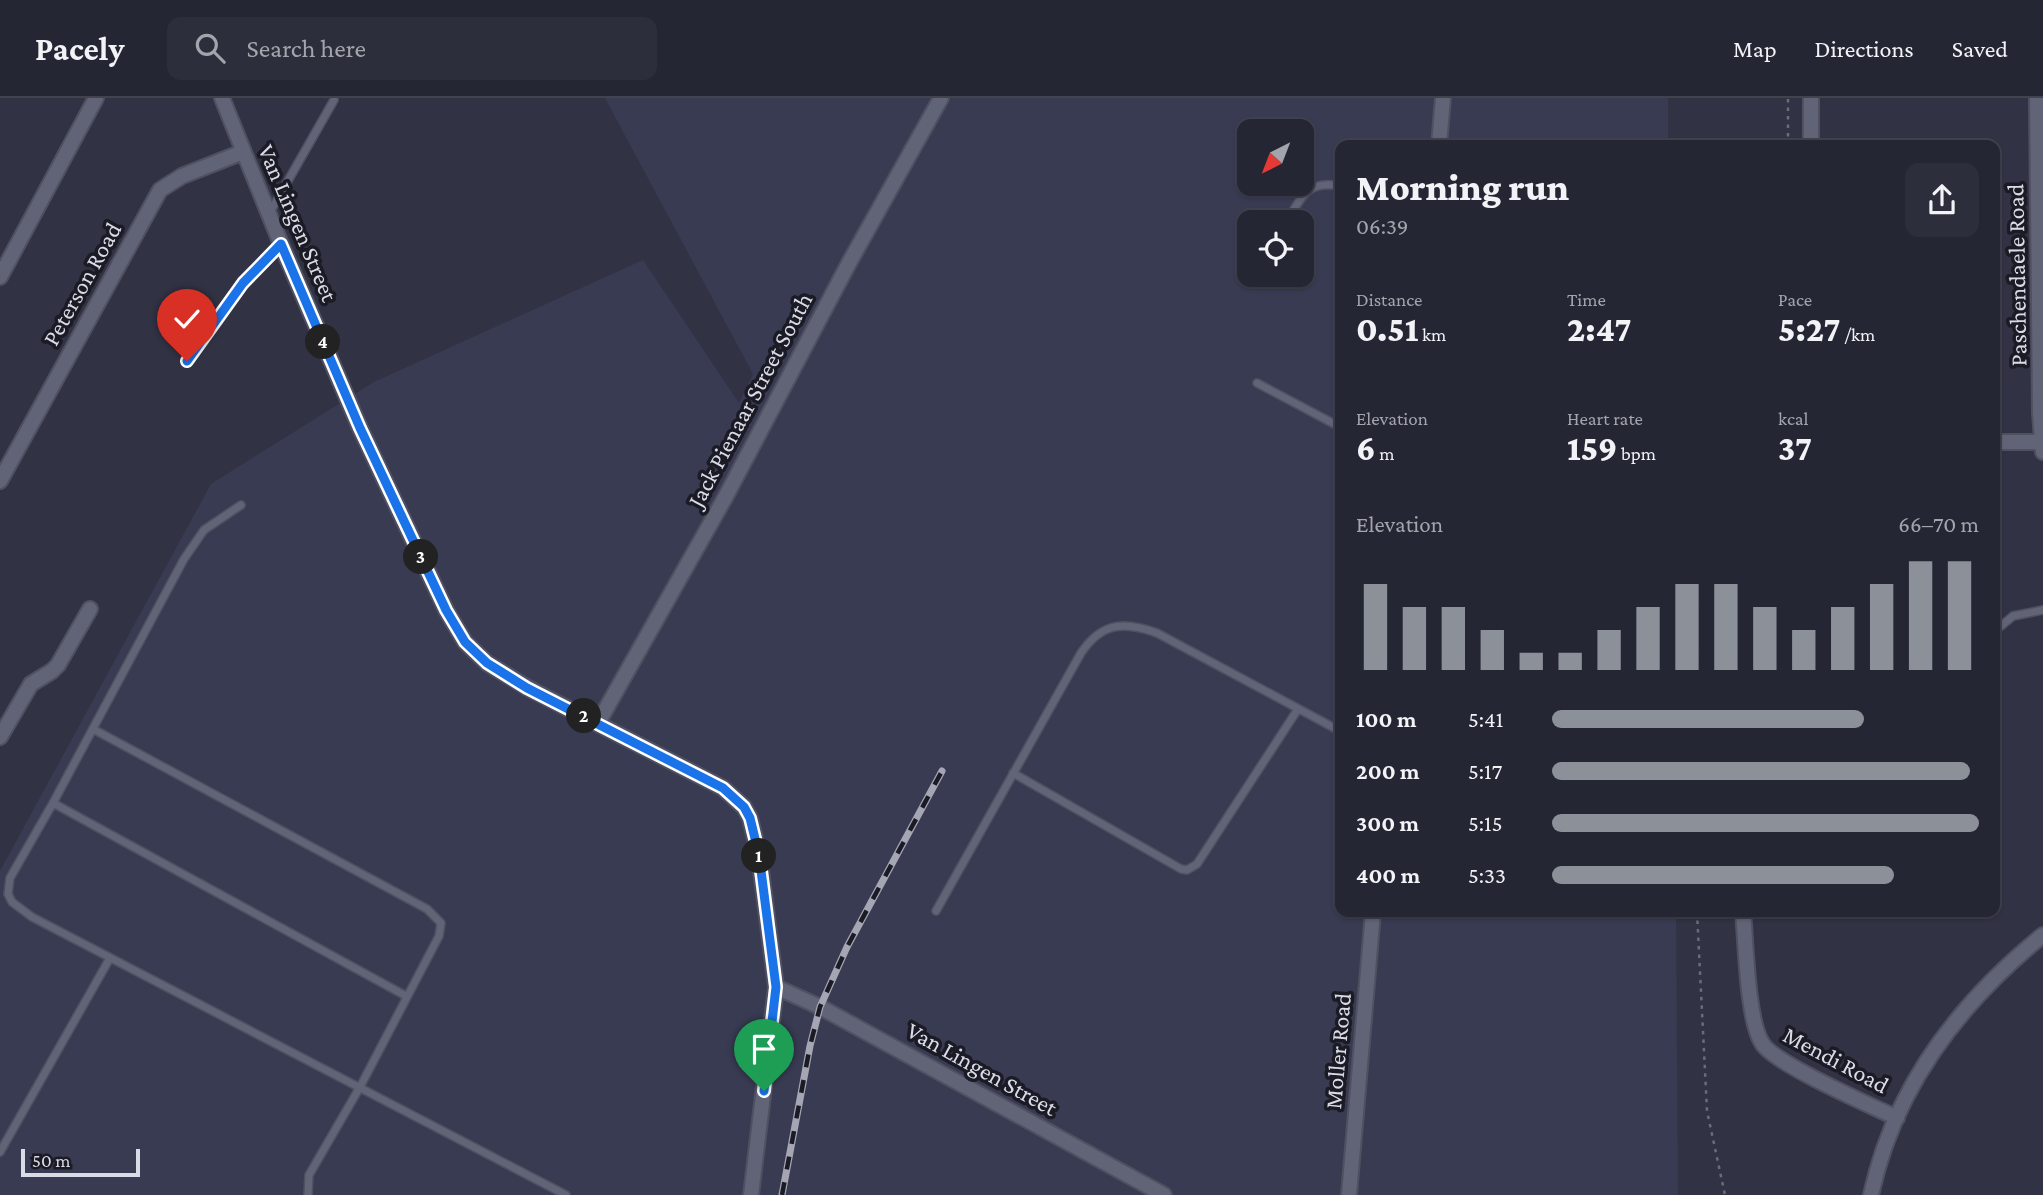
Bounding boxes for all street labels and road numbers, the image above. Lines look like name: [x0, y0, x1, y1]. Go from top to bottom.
street label: Van Lingen Street: [253, 140, 344, 306]
street label: Paschendaele Road: [2001, 183, 2032, 367]
street label: Peterson Road: [37, 217, 127, 350]
street label: Jack Pienaar Street South: [681, 288, 818, 513]
street label: Moller Road: [1319, 991, 1356, 1110]
street label: Van Lingen Street: [902, 1016, 1063, 1122]
street label: Mendi Road: [1779, 1021, 1894, 1099]

